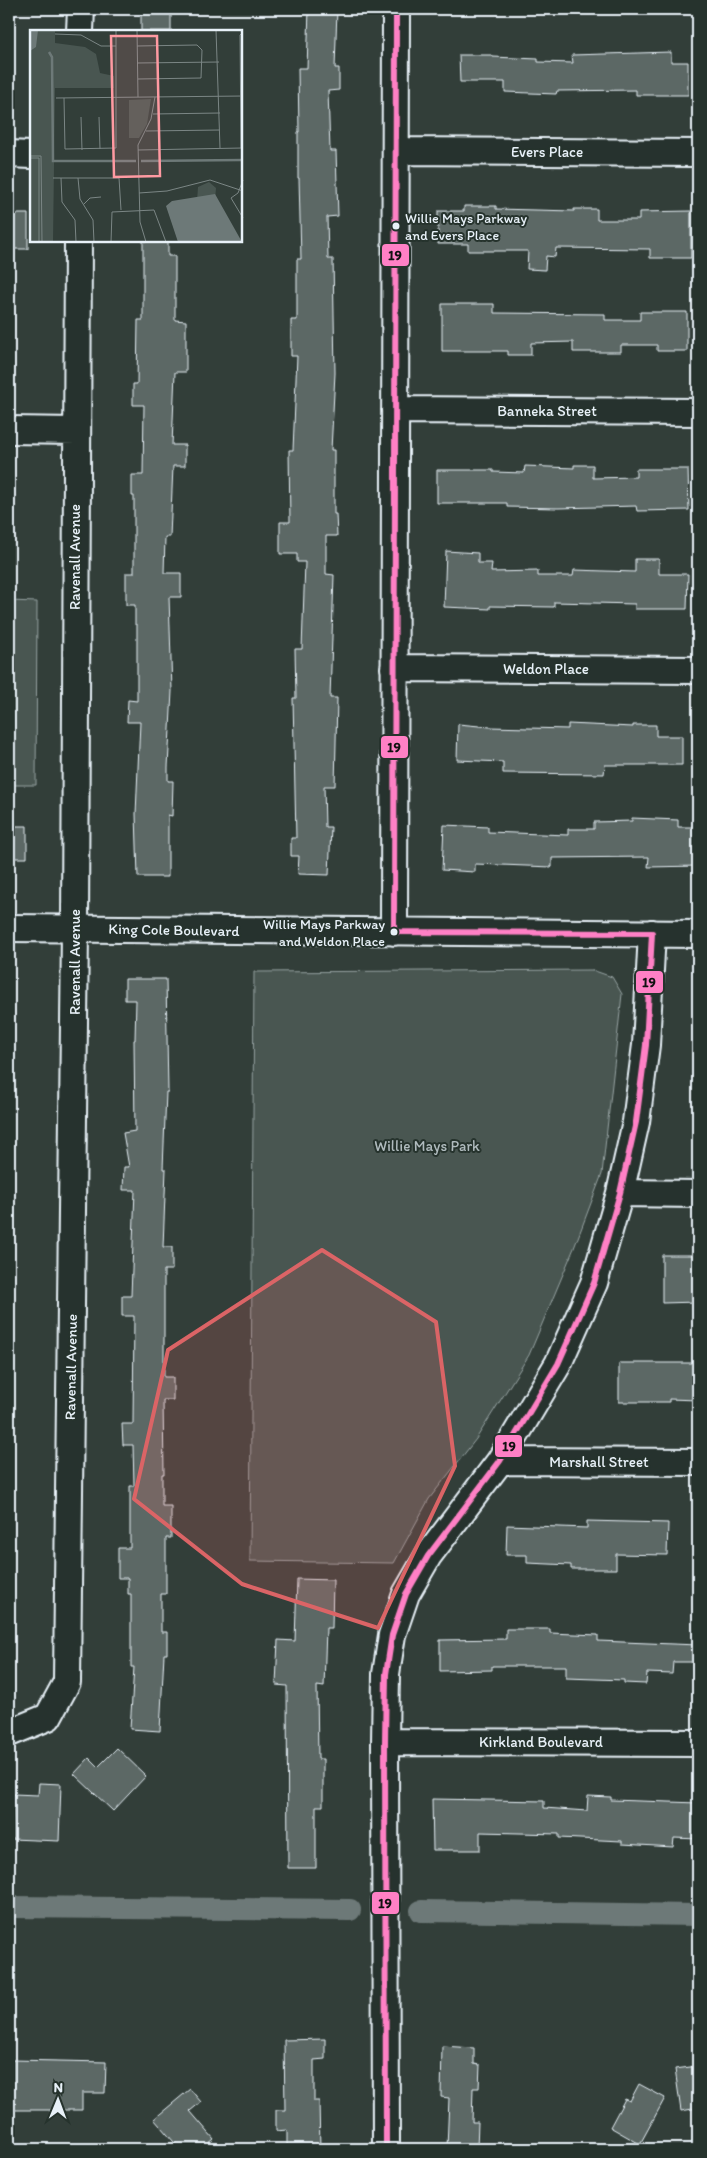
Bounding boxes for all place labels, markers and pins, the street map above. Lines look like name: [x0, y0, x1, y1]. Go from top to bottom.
place label: Willie Mays Parkway and Evers Place: [405, 210, 527, 244]
marker: Willie Mays Parkway and Evers Place: [391, 221, 401, 231]
place label: Willie Mays Parkway and Weldon Place: [263, 916, 385, 950]
marker: Willie Mays Parkway and Weldon Place: [389, 927, 399, 937]

